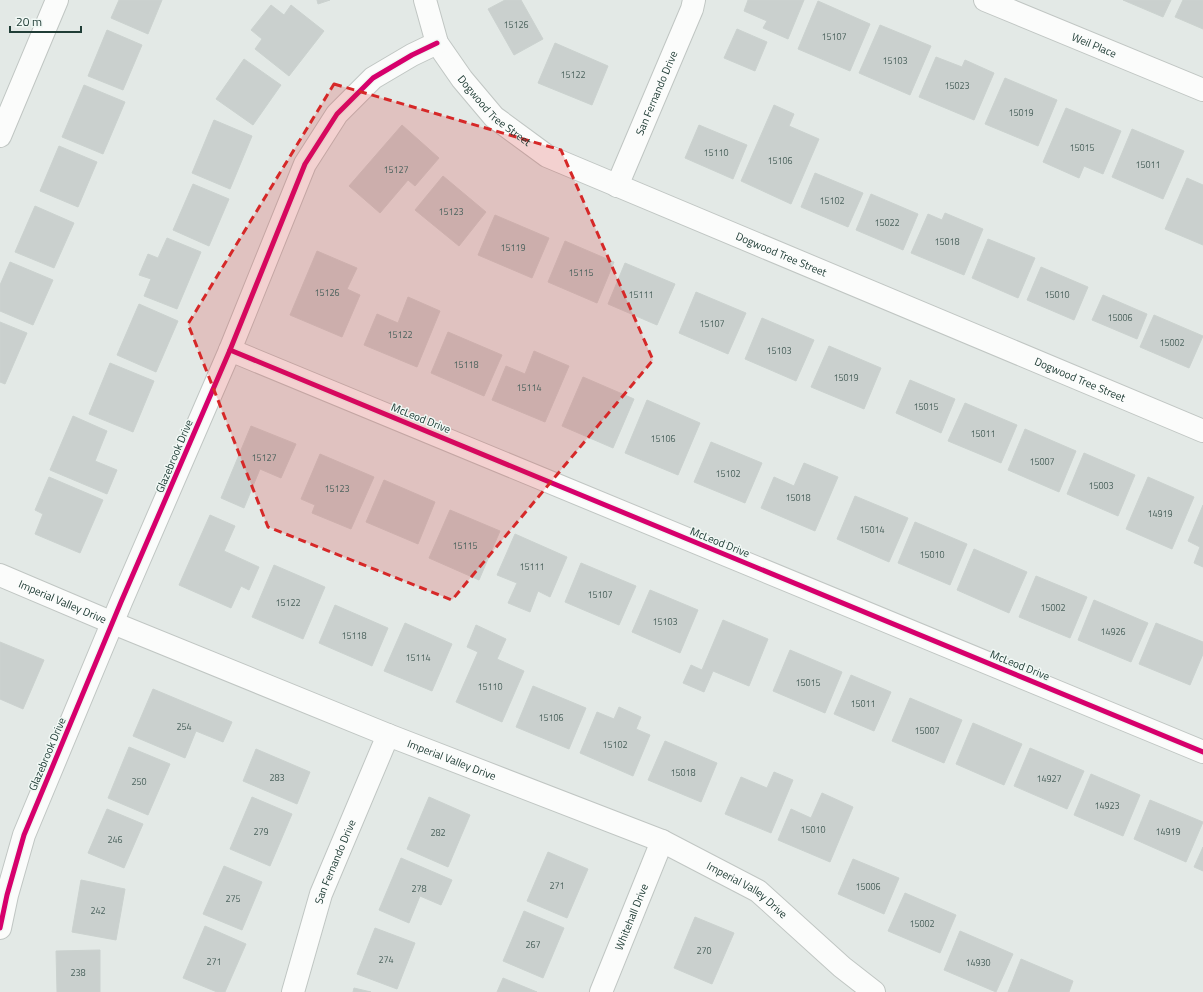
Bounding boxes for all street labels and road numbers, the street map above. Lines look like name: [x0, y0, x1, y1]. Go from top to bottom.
street label: Weil Place: [1069, 29, 1119, 62]
street label: San Fernando Drive: [631, 48, 682, 138]
street label: Dogwood Tree Street: [454, 71, 535, 150]
street label: Dogwood Tree Street: [733, 228, 829, 280]
street label: Dogwood Tree Street: [1032, 353, 1128, 406]
street label: McLeod Drive: [389, 399, 454, 437]
street label: Glazebrook Drive: [151, 416, 197, 495]
street label: McLeod Drive: [688, 523, 753, 561]
street label: Imperial Valley Drive: [16, 576, 109, 628]
street label: McLeod Drive: [988, 646, 1053, 684]
street label: Glazebrook Drive: [24, 714, 70, 793]
street label: Imperial Valley Drive: [405, 735, 499, 784]
street label: San Fernando Drive: [311, 817, 360, 906]
street label: Imperial Valley Drive: [704, 858, 791, 922]
street label: Whitehall Drive: [611, 881, 652, 953]

